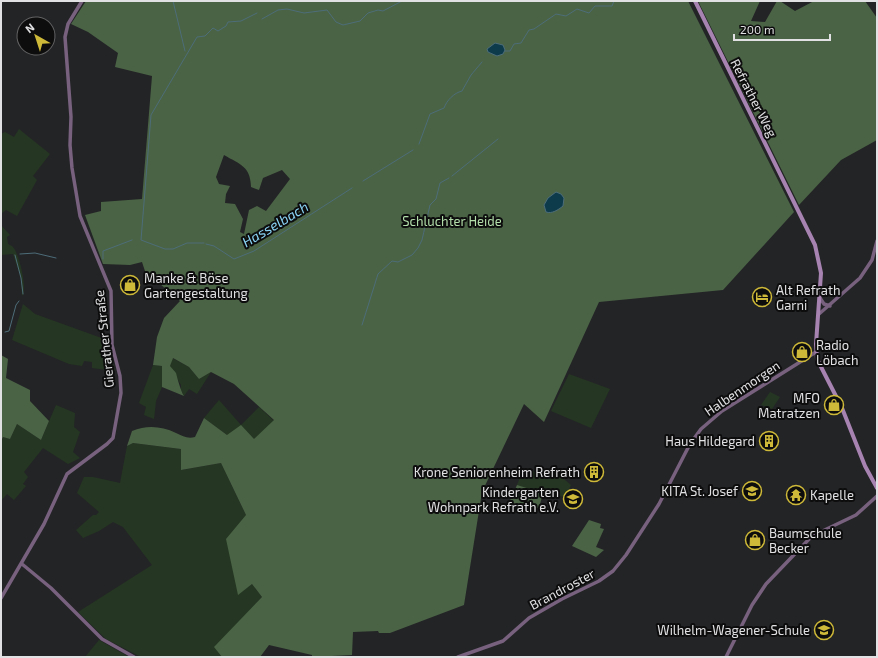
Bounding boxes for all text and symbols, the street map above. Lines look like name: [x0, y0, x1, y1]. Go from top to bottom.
north arrow: [16, 16, 56, 56]
scale bar: [734, 16, 830, 42]
text: N: [22, 20, 37, 35]
text: 200 m: [740, 22, 774, 36]
street label: Refrather Weg: [727, 56, 781, 140]
water label: Hasselbach: [239, 198, 311, 250]
park label: Schluchter Heide: [402, 213, 502, 229]
place label: Manke & Böse Gartengestaltung: [144, 270, 248, 301]
shop icon: Manke & Böse Gartengestaltung: [119, 274, 141, 296]
place label: Alt Refrath Garni: [776, 282, 840, 313]
hotel icon: Alt Refrath Garni: [751, 286, 773, 308]
street label: Gierather Straße: [91, 289, 117, 389]
place label: Radio Löbach: [816, 337, 859, 368]
shop icon: Radio Löbach: [791, 341, 813, 363]
street label: Halbenmorgen: [701, 357, 783, 419]
place label: MFO Matratzen: [758, 390, 820, 421]
shop icon: MFO Matratzen: [823, 394, 845, 416]
building icon: Haus Hildegard: [758, 430, 780, 452]
place label: Haus Hildegard: [665, 433, 755, 449]
building icon: Krone Seniorenheim Refrath: [583, 461, 605, 483]
place label: Krone Seniorenheim Refrath: [414, 464, 580, 480]
school or university icon: KITA St. Josef: [741, 480, 763, 502]
place label: KITA St. Josef: [661, 483, 739, 499]
place label: Kindergarten Wohnpark Refrath e.V.: [428, 484, 559, 515]
temple icon: Kapelle: [785, 484, 807, 506]
place label: Kapelle: [810, 487, 854, 503]
school or university icon: Kindergarten Wohnpark Refrath e.V.: [562, 488, 584, 510]
place label: Baumschule Becker: [769, 525, 842, 556]
shop icon: Baumschule Becker: [744, 529, 766, 551]
street label: Brandroster: [527, 565, 597, 613]
school or university icon: Wilhelm-Wagener-Schule: [813, 619, 835, 641]
place label: Wilhelm-Wagener-Schule: [657, 622, 810, 638]

